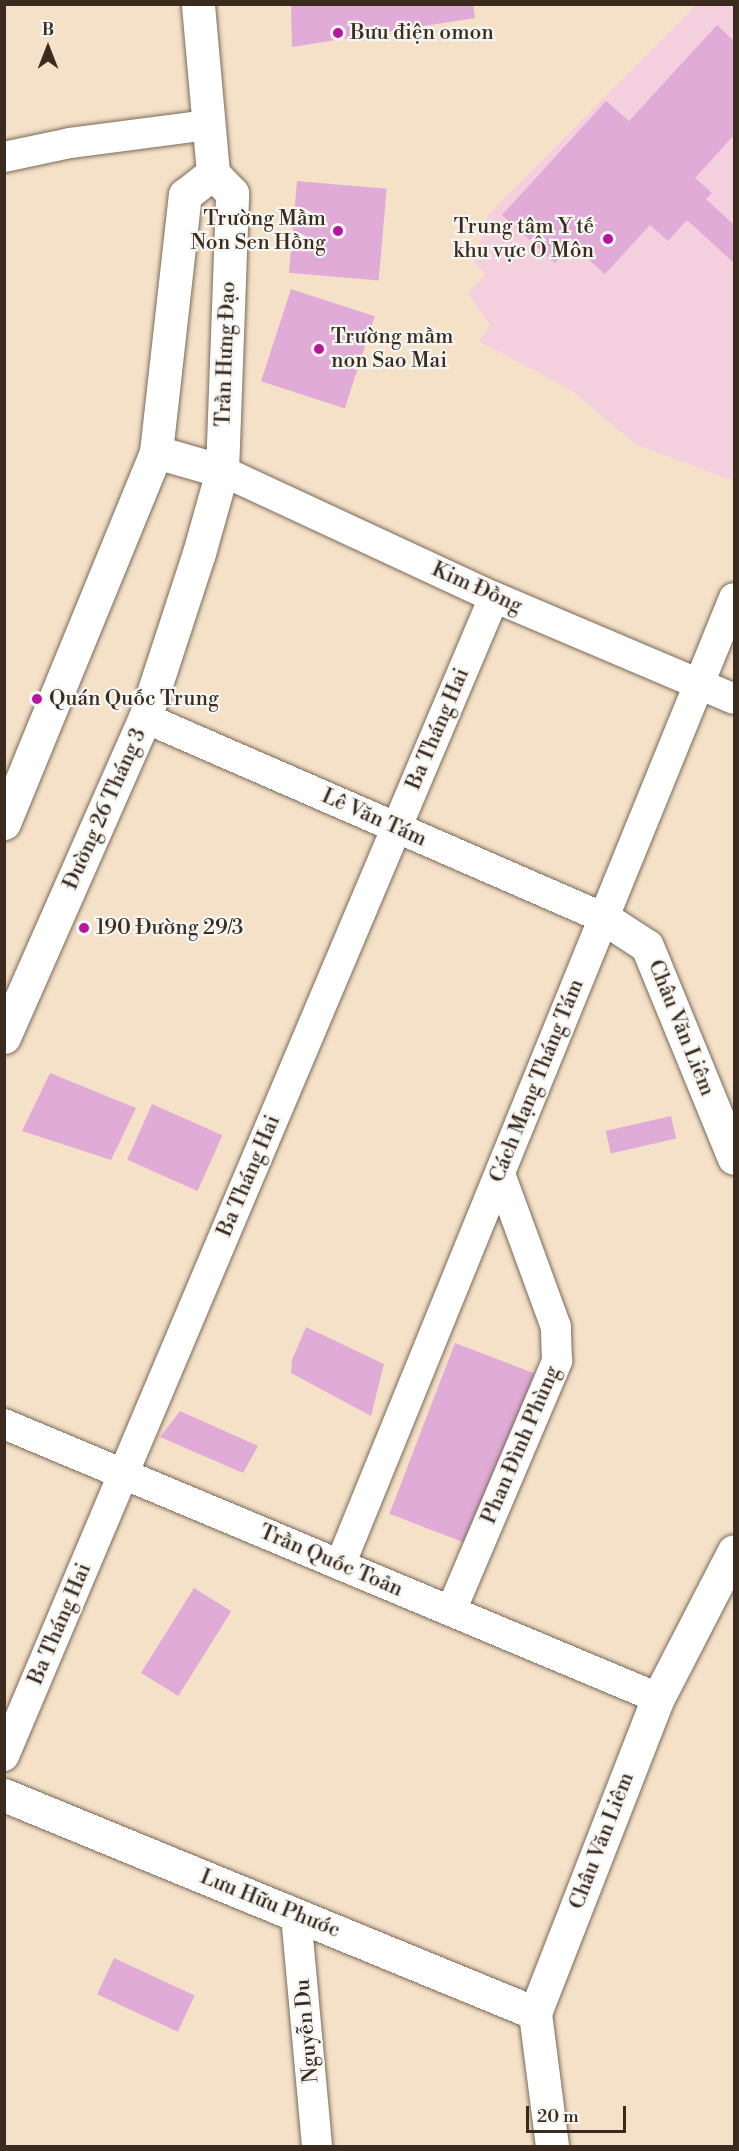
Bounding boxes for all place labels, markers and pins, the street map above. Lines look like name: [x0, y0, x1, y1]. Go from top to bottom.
place label: Bưu điện omon: [350, 20, 494, 46]
marker: Bưu điện omon: [331, 26, 345, 40]
place label: Trường Mầm Non Sen Hồng: [190, 206, 326, 256]
place label: Trung tâm Y tế khu vực Ô Môn: [453, 214, 594, 264]
marker: Trường Mầm Non Sen Hồng: [331, 224, 345, 238]
marker: Trung tâm Y tế khu vực Ô Môn: [599, 230, 617, 248]
place label: Trường mầm non Sao Mai: [331, 324, 453, 374]
marker: Trường mầm non Sao Mai: [312, 342, 326, 356]
place label: Quán Quốc Trung: [49, 686, 219, 712]
marker: Quán Quốc Trung: [30, 692, 44, 706]
place label: 190 Đường 29/3: [96, 915, 243, 941]
marker: 190 Đường 29/3: [77, 921, 91, 935]

